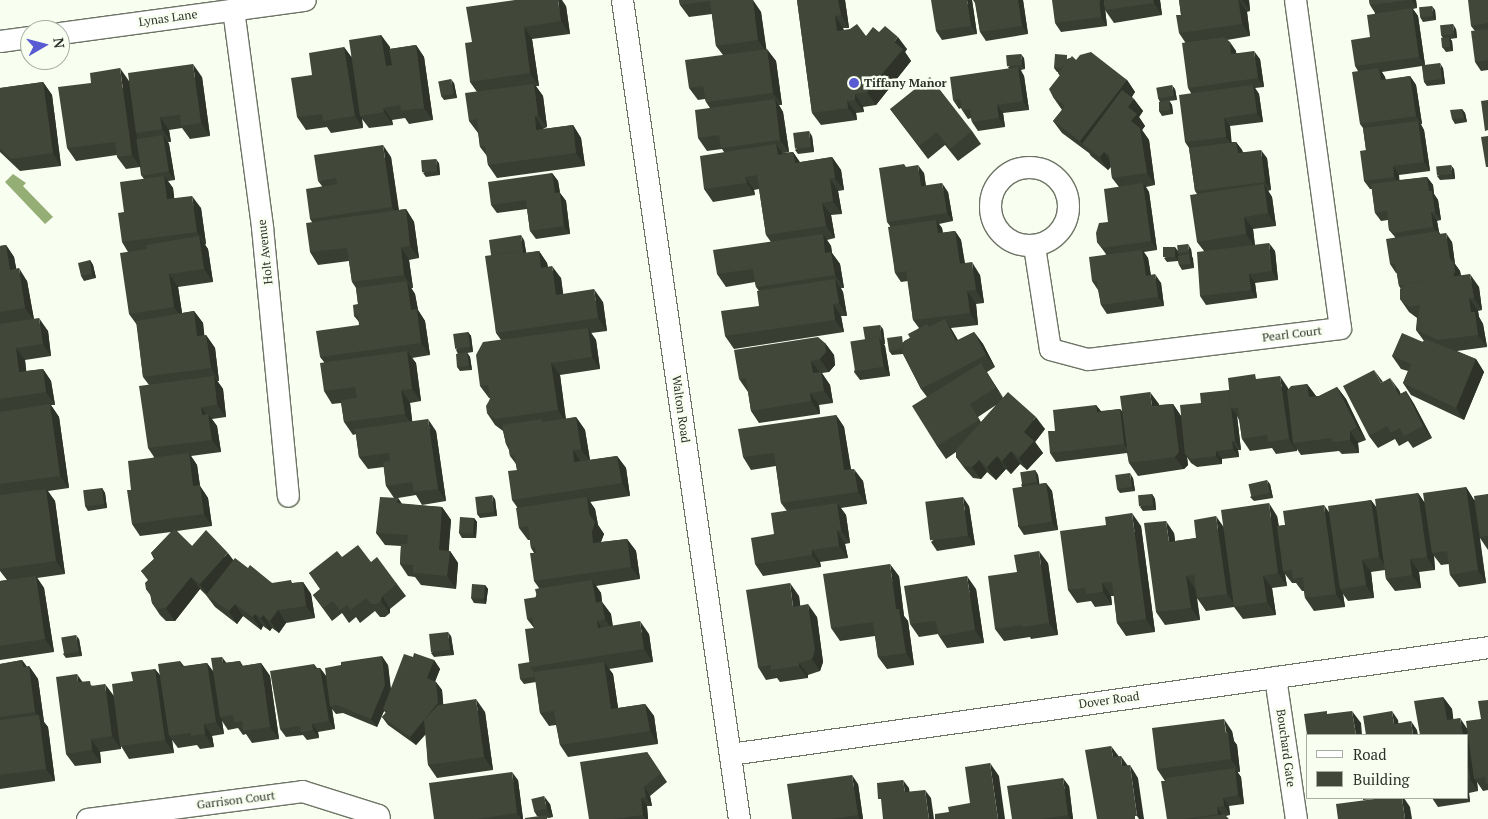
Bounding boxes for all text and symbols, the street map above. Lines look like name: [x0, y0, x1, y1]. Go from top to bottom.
street label: Lynas Lane: [138, 7, 198, 29]
north arrow: [20, 20, 70, 70]
text: N: [49, 36, 70, 50]
place label: Tiffany Manor: [864, 76, 947, 90]
marker: Tiffany Manor: [848, 77, 860, 89]
street label: Holt Avenue: [254, 219, 276, 285]
street label: Pearl Court: [1261, 323, 1323, 345]
street label: Walton Road: [669, 374, 693, 444]
street label: Dover Road: [1078, 689, 1140, 711]
street label: Bouchard Gate: [1273, 708, 1299, 788]
legend: [1306, 734, 1468, 799]
text: Road: [1353, 744, 1386, 764]
text: Building: [1353, 769, 1410, 789]
street label: Garrison Court: [196, 788, 276, 812]

